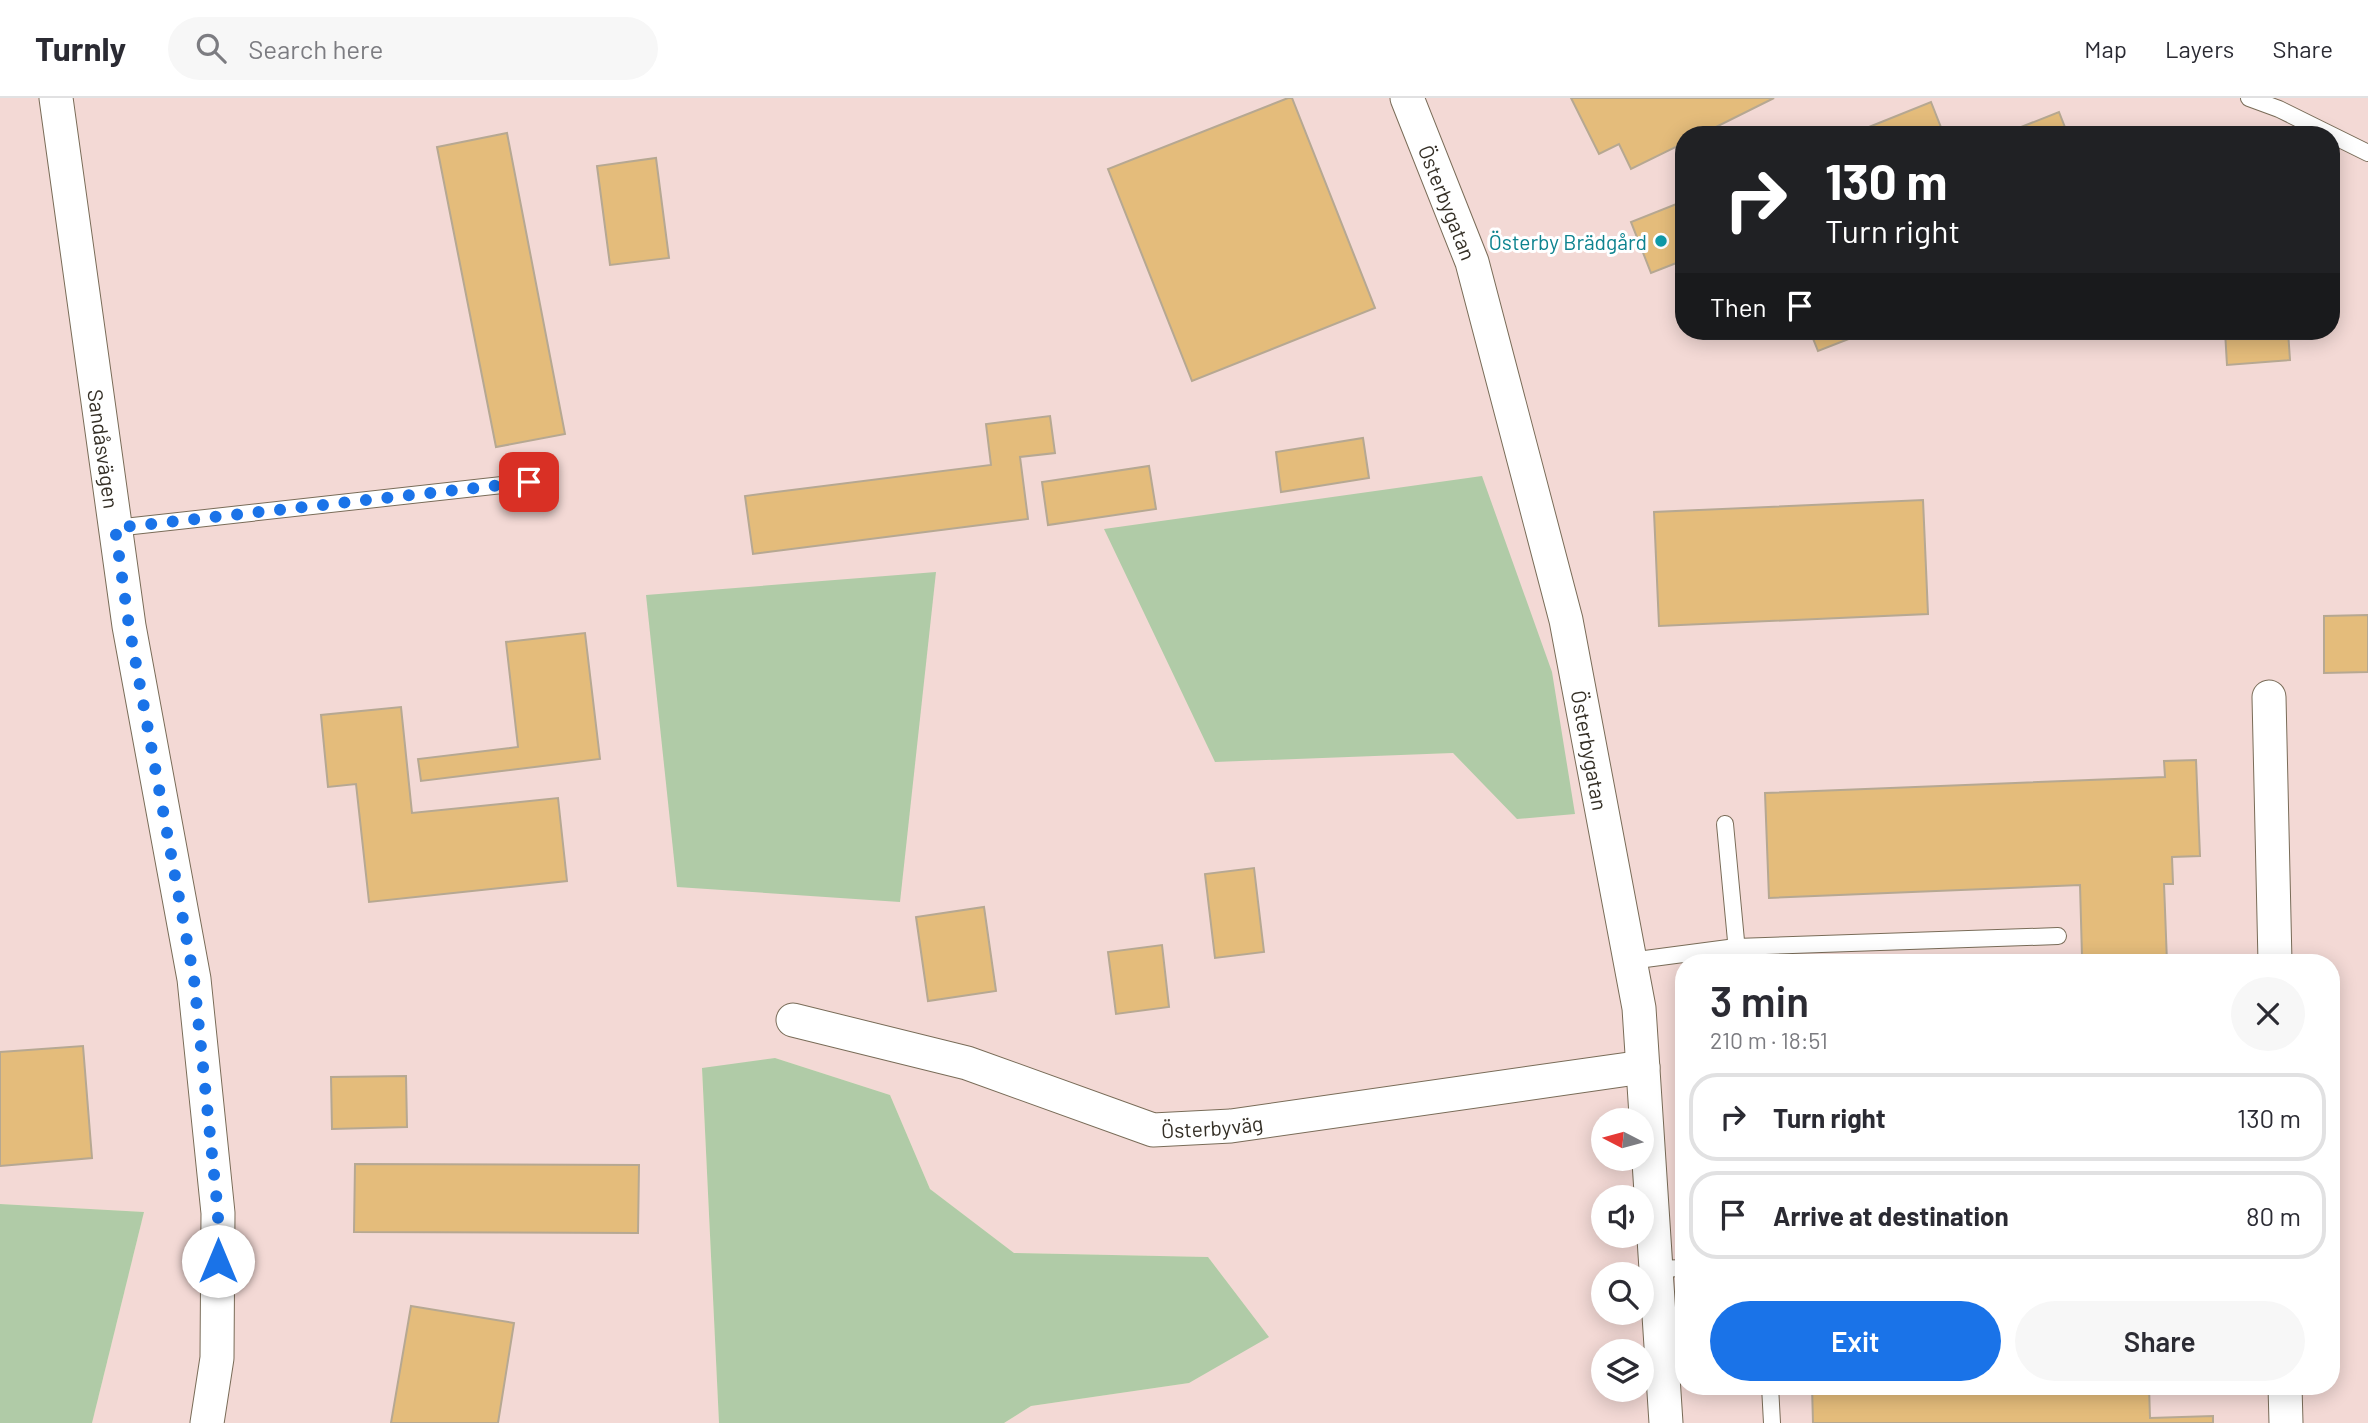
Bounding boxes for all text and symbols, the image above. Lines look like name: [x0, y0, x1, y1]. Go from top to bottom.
search box: [168, 17, 658, 80]
text: Turnly: [35, 28, 126, 68]
icon: search: [192, 29, 230, 67]
text: Search here: [248, 33, 383, 64]
text: Map: [2084, 34, 2127, 63]
text: Layers: [2165, 34, 2234, 63]
text: Share: [2272, 34, 2333, 63]
street label: Österbygatan: [1414, 141, 1482, 263]
text: 130 m: [1825, 151, 1947, 210]
icon: right: [1710, 154, 1801, 245]
text: Turn right: [1825, 211, 1960, 249]
place label: Österby Brädgård: [1489, 229, 1647, 254]
marker: Österby Brädgård: [1653, 233, 1669, 249]
icon: arrive: [1781, 287, 1819, 325]
text: Then: [1710, 291, 1767, 322]
street label: Sandåsvägen: [84, 387, 125, 510]
pin: [499, 452, 559, 512]
icon: arrive: [510, 463, 548, 501]
street label: Österbygatan: [1567, 688, 1614, 812]
text: 3 min: [1710, 975, 1809, 1025]
button: close: [2231, 977, 2305, 1051]
text: 210 m · 18:51: [1710, 1026, 1828, 1054]
icon: right: [1714, 1098, 1752, 1136]
text: Turn right: [1773, 1102, 1886, 1133]
text: 130 m: [2237, 1102, 2301, 1133]
north arrow: [1591, 1108, 1654, 1171]
map controls: [1591, 1108, 1654, 1402]
street label: Österbyväg: [1160, 1109, 1264, 1142]
button: sound: [1591, 1185, 1654, 1248]
icon: arrive: [1714, 1196, 1752, 1234]
text: Arrive at destination: [1773, 1200, 2009, 1231]
text: 80 m: [2246, 1200, 2301, 1231]
position arrow: [181, 1224, 255, 1298]
button: search: [1591, 1262, 1654, 1325]
button: Exit: [1710, 1301, 2001, 1381]
button: Share: [2015, 1301, 2305, 1381]
button: layers: [1591, 1339, 1654, 1402]

